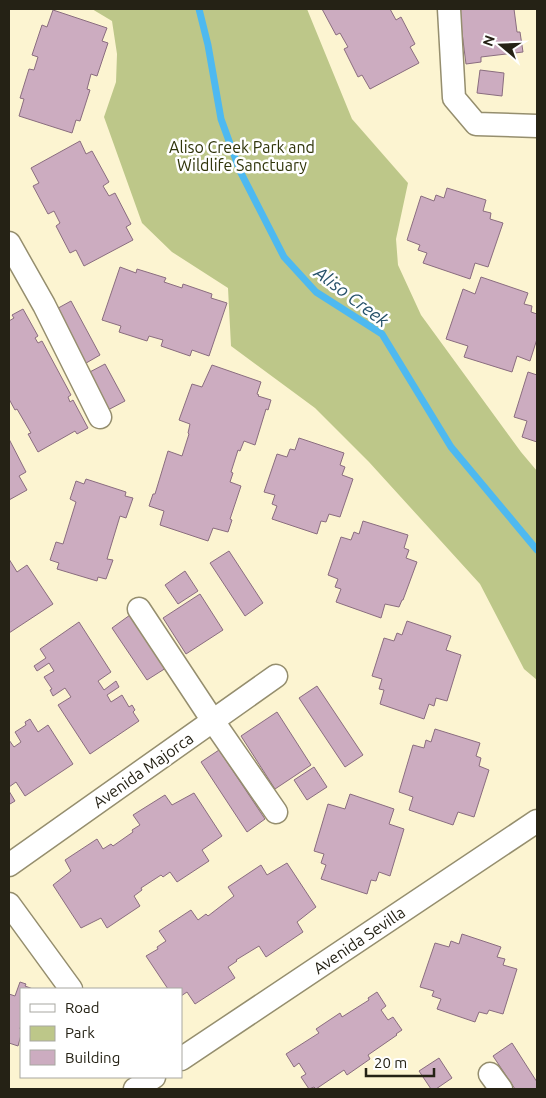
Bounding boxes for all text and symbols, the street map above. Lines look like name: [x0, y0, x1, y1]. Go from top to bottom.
north arrow: [476, 20, 526, 70]
text: N: [479, 33, 498, 48]
park label: Aliso Creek Park and Wildlife Sanctuary: [169, 138, 315, 174]
water label: Aliso Creek: [310, 261, 394, 331]
street label: Avenida Majorca: [89, 729, 197, 811]
street label: Avenida Sevilla: [310, 903, 408, 977]
legend: [20, 988, 182, 1078]
text: Road: [65, 999, 100, 1016]
text: Park: [65, 1024, 95, 1041]
scale bar: [366, 1046, 434, 1078]
text: Building: [65, 1049, 120, 1066]
text: 20 m: [374, 1054, 407, 1071]

